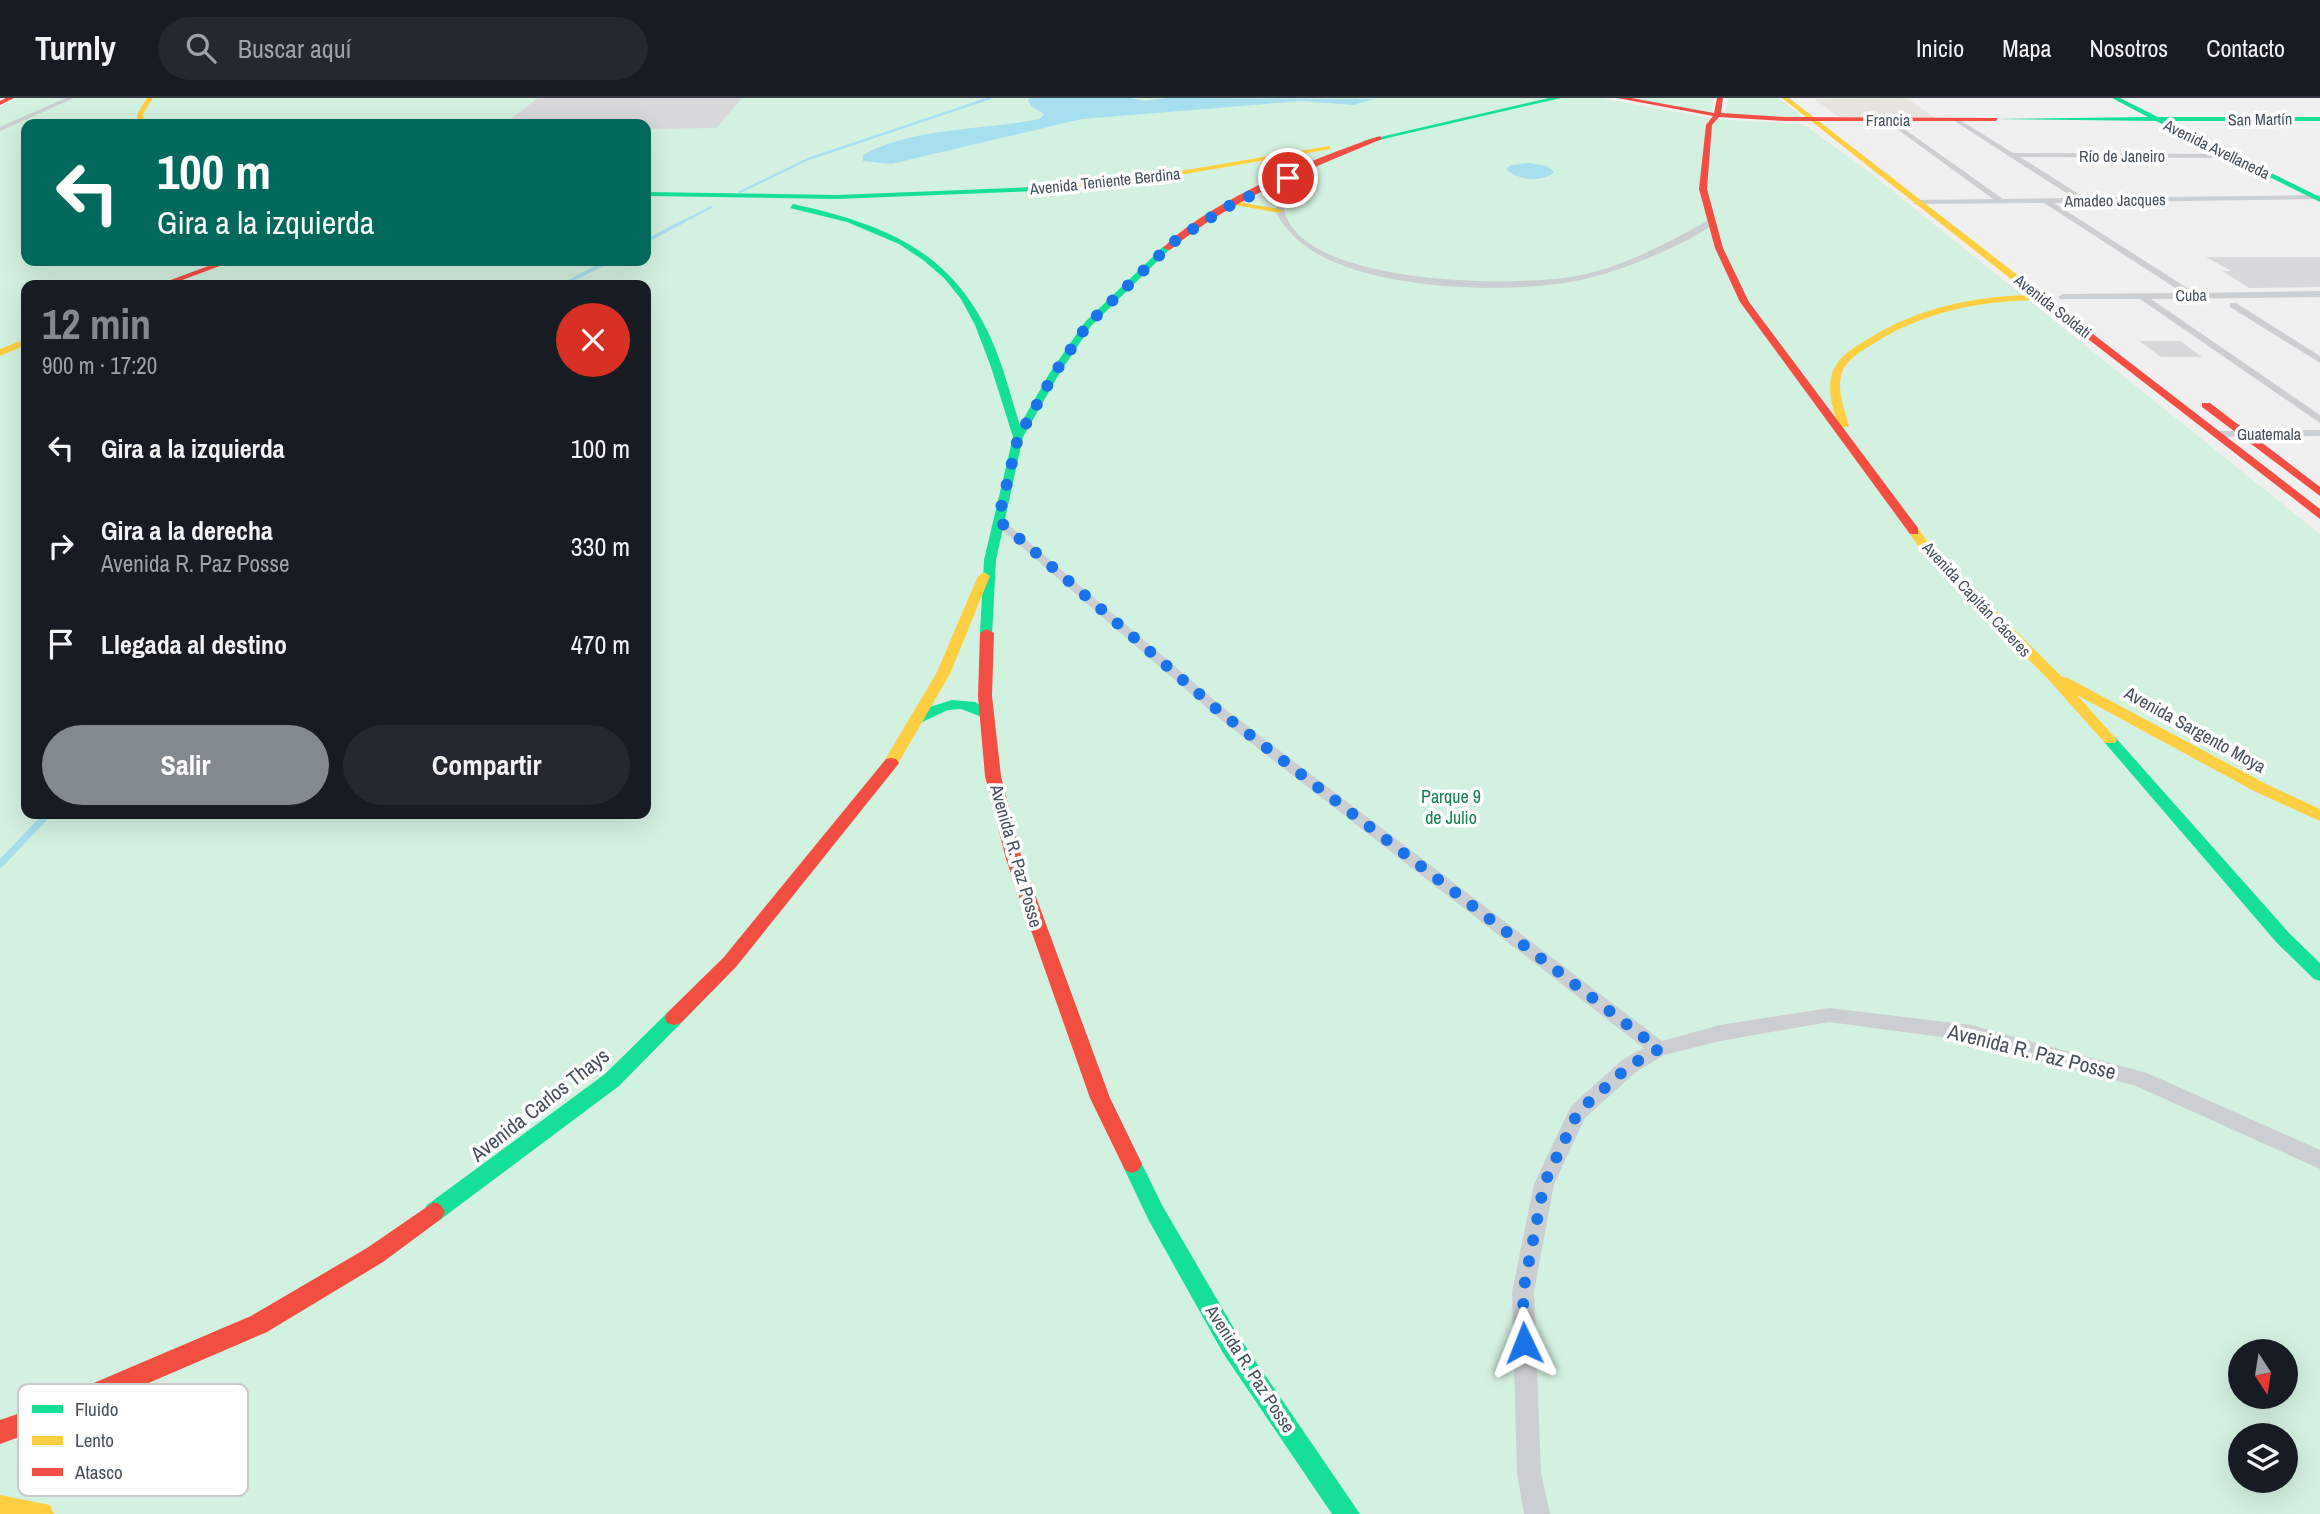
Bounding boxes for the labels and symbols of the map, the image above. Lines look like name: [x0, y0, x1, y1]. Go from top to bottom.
street label: San Martín: [2228, 107, 2292, 131]
street label: Francia: [1866, 109, 1911, 131]
street label: Avenida Avellaneda: [2159, 113, 2274, 185]
street label: Río de Janeiro: [2079, 145, 2165, 167]
pin: [1258, 148, 1318, 208]
street label: Avenida Teniente Berdina: [1028, 162, 1182, 200]
street label: Amadeo Jacques: [2063, 188, 2166, 212]
street label: Avenida Soldati: [2009, 268, 2096, 343]
street label: Cuba: [2175, 284, 2208, 306]
street label: Guatemala: [2237, 423, 2302, 445]
street label: Avenida Capitán Cáceres: [1917, 536, 2036, 661]
street label: Avenida Sargento Moya: [2119, 680, 2270, 779]
street label: Avenida R. Paz Posse: [984, 781, 1049, 930]
park label: Parque 9 de Julio: [1421, 784, 1481, 830]
street label: Avenida R. Paz Posse: [1944, 1016, 2119, 1086]
street label: Avenida Carlos Thays: [463, 1041, 615, 1169]
street label: Avenida R. Paz Posse: [1199, 1299, 1301, 1437]
position arrow: [1487, 1306, 1561, 1380]
north arrow: [2228, 1339, 2298, 1409]
legend: [18, 1384, 248, 1496]
text: Fluido: [75, 1396, 118, 1422]
text: Lento: [75, 1427, 114, 1453]
text: Atasco: [74, 1459, 123, 1485]

